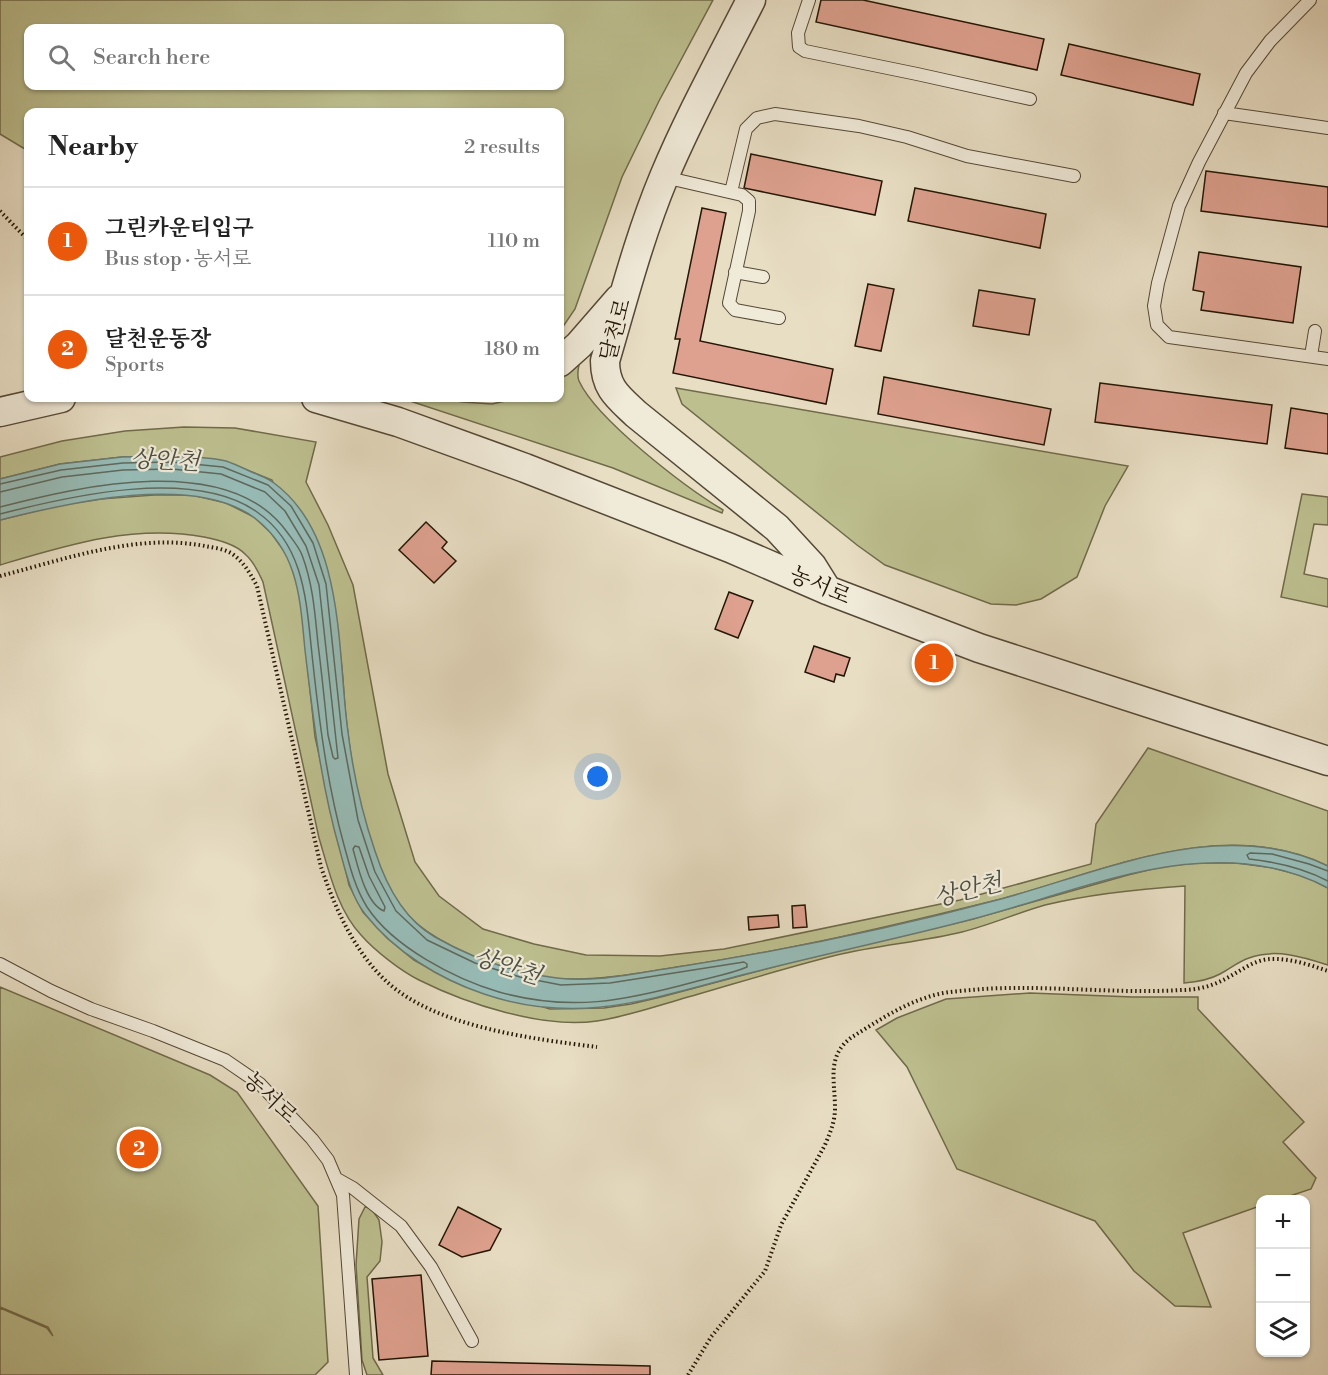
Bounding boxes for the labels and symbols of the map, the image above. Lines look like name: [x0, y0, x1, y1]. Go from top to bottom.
street label: 달천로: [595, 296, 637, 364]
water label: 상안천: [129, 444, 202, 478]
street label: 농서로: [785, 561, 855, 611]
pin: 1: [914, 640, 954, 686]
your location: [583, 762, 612, 791]
water label: 상안천: [931, 868, 1007, 914]
water label: 상안천: [469, 942, 546, 993]
street label: 농서로: [237, 1066, 303, 1130]
pin: 2: [120, 1126, 158, 1172]

